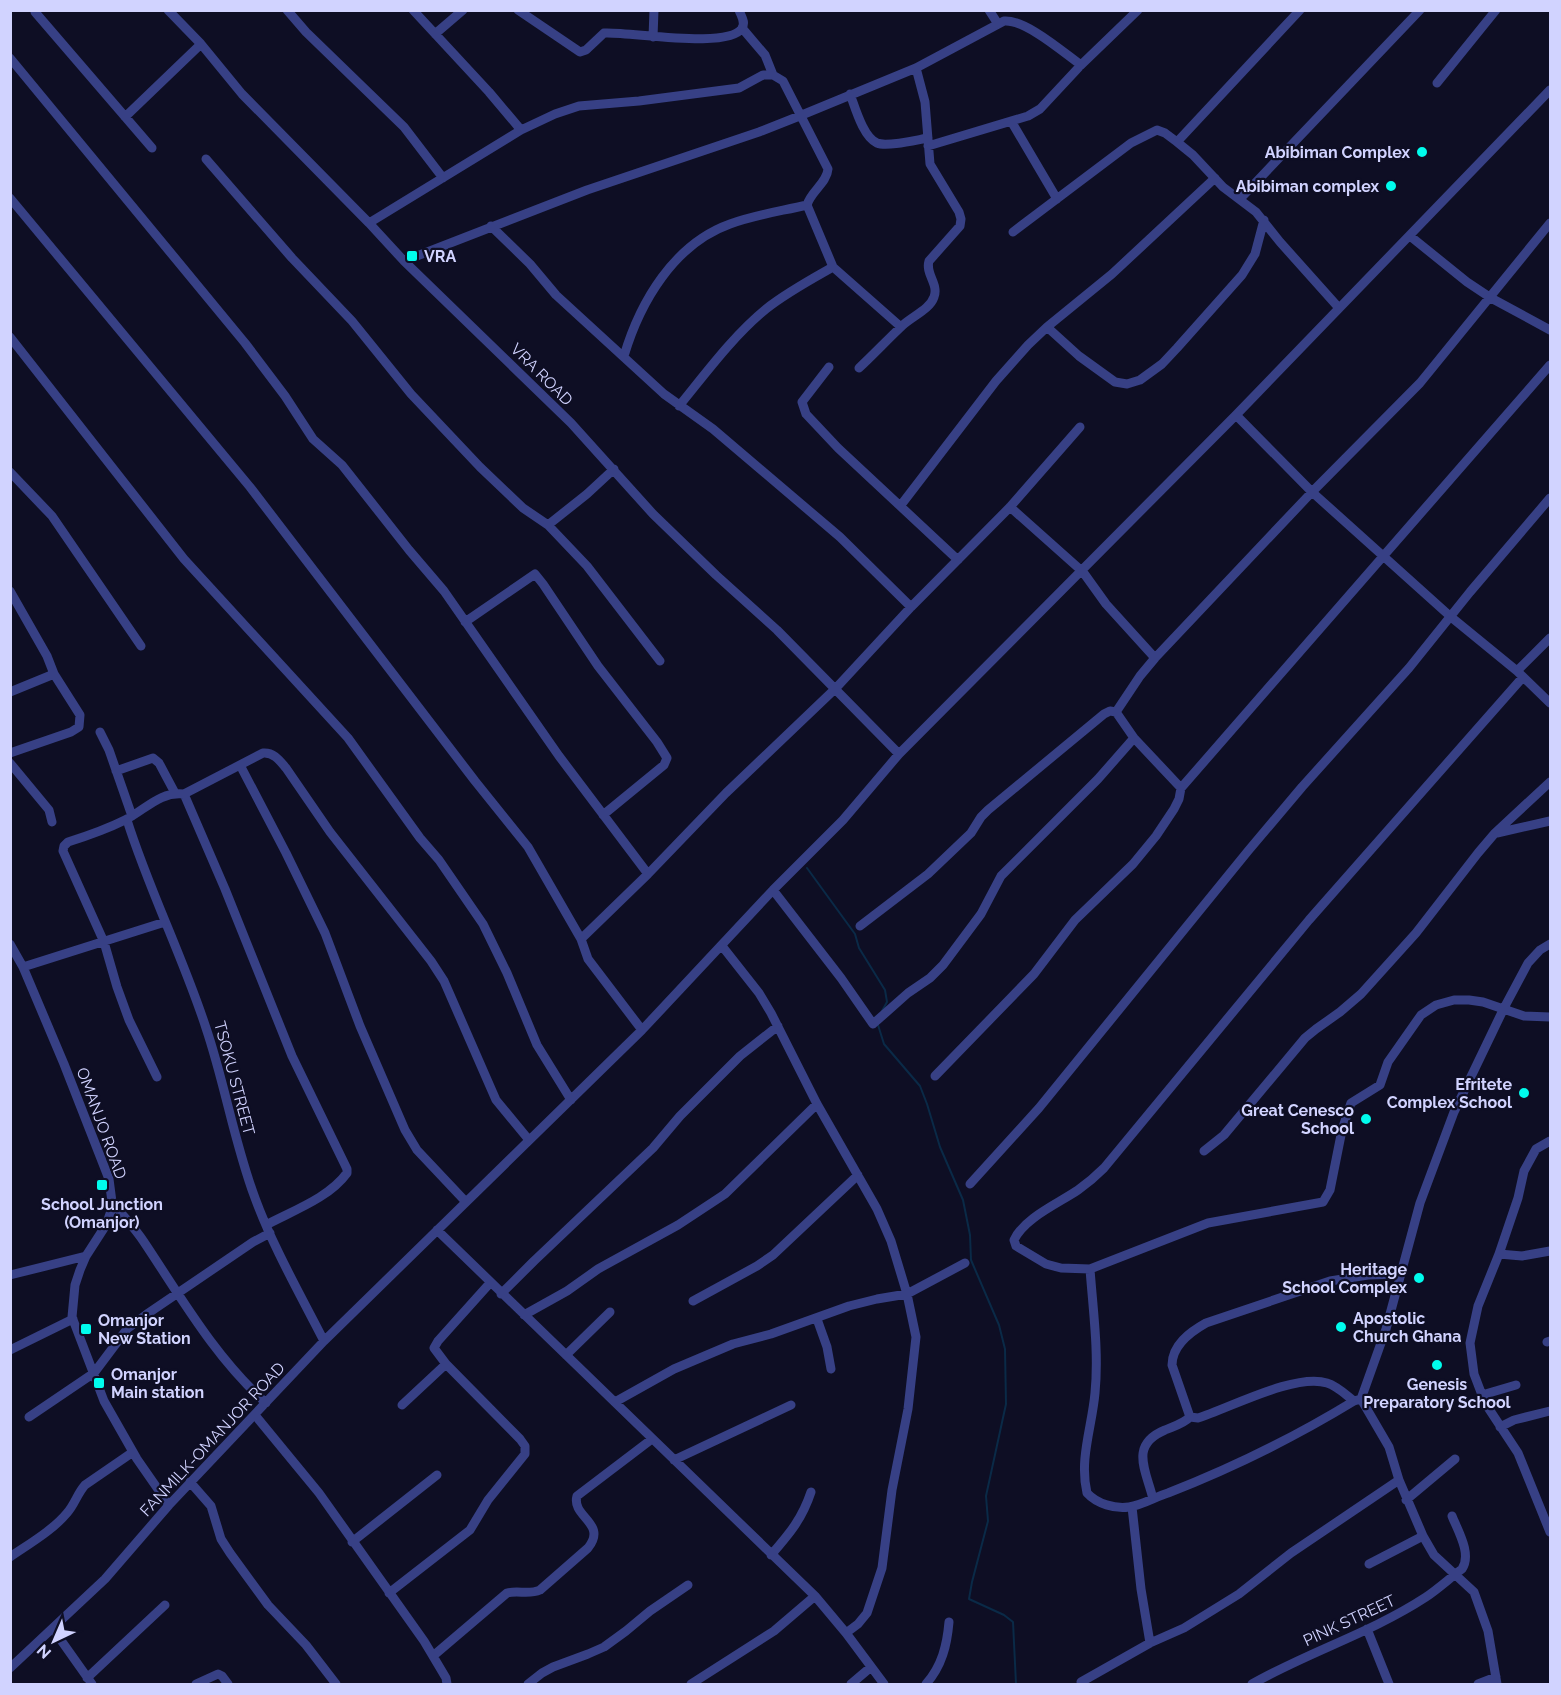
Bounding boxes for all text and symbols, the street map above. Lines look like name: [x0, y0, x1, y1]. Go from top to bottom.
place label: Abibiman Complex: [1265, 143, 1410, 162]
marker: Abibiman Complex: [1415, 145, 1429, 159]
place label: Abibiman complex: [1236, 177, 1379, 196]
marker: Abibiman complex: [1384, 179, 1398, 193]
place label: VRA: [424, 247, 456, 266]
marker: VRA: [405, 249, 419, 263]
street label: VRA ROAD: [507, 339, 577, 409]
street label: TSOKU STREET: [210, 1019, 259, 1137]
street label: OMANJO ROAD: [73, 1065, 131, 1182]
place label: Efritete Complex School: [1387, 1075, 1513, 1112]
marker: Efritete Complex School: [1517, 1086, 1531, 1100]
place label: Great Cenesco School: [1241, 1101, 1355, 1138]
marker: Great Cenesco School: [1359, 1112, 1373, 1126]
marker: School Junction (Omanjor): [95, 1178, 109, 1192]
place label: School Junction (Omanjor): [41, 1195, 163, 1232]
place label: Heritage School Complex: [1282, 1260, 1408, 1297]
marker: Heritage School Complex: [1412, 1271, 1426, 1285]
place label: Apostolic Church Ghana: [1353, 1309, 1461, 1346]
place label: Omanjor New Station: [98, 1311, 191, 1348]
marker: Apostolic Church Ghana: [1334, 1320, 1348, 1334]
marker: Omanjor New Station: [79, 1322, 93, 1336]
street label: FANMILK-OMANJOR ROAD: [136, 1358, 289, 1520]
marker: Genesis Preparatory School: [1430, 1358, 1444, 1372]
place label: Omanjor Main station: [111, 1365, 204, 1402]
place label: Genesis Preparatory School: [1363, 1375, 1512, 1412]
marker: Omanjor Main station: [92, 1376, 106, 1390]
street label: PINK STREET: [1300, 1591, 1399, 1650]
north arrow: [24, 1611, 84, 1671]
text: N: [33, 1640, 55, 1663]

